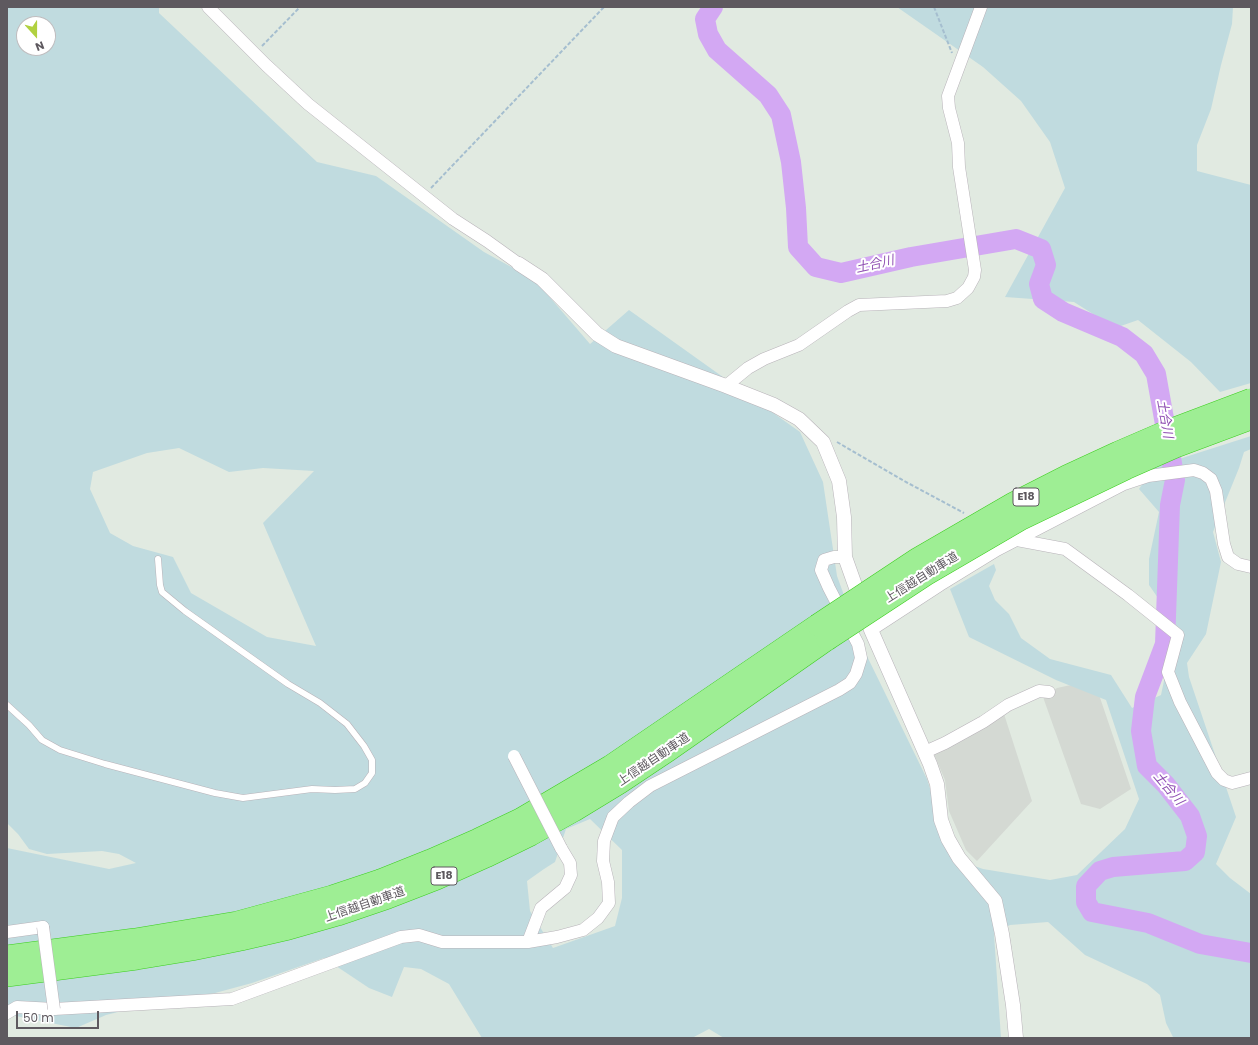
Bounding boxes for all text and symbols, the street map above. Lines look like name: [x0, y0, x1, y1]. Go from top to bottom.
north arrow: [16, 16, 56, 56]
text: N: [33, 37, 47, 55]
water label: 土合川: [854, 253, 896, 277]
water label: 土合川: [1153, 398, 1175, 440]
road number: E18: [1013, 488, 1039, 506]
street label: 上信越自動車道: [883, 550, 961, 606]
street label: 上信越自動車道: [615, 731, 693, 789]
water label: 土合川: [1149, 769, 1187, 809]
road number: E18: [431, 867, 457, 885]
street label: 上信越自動車道: [323, 885, 407, 925]
scale bar: [18, 1003, 101, 1029]
text: 50 m: [23, 1009, 54, 1026]

